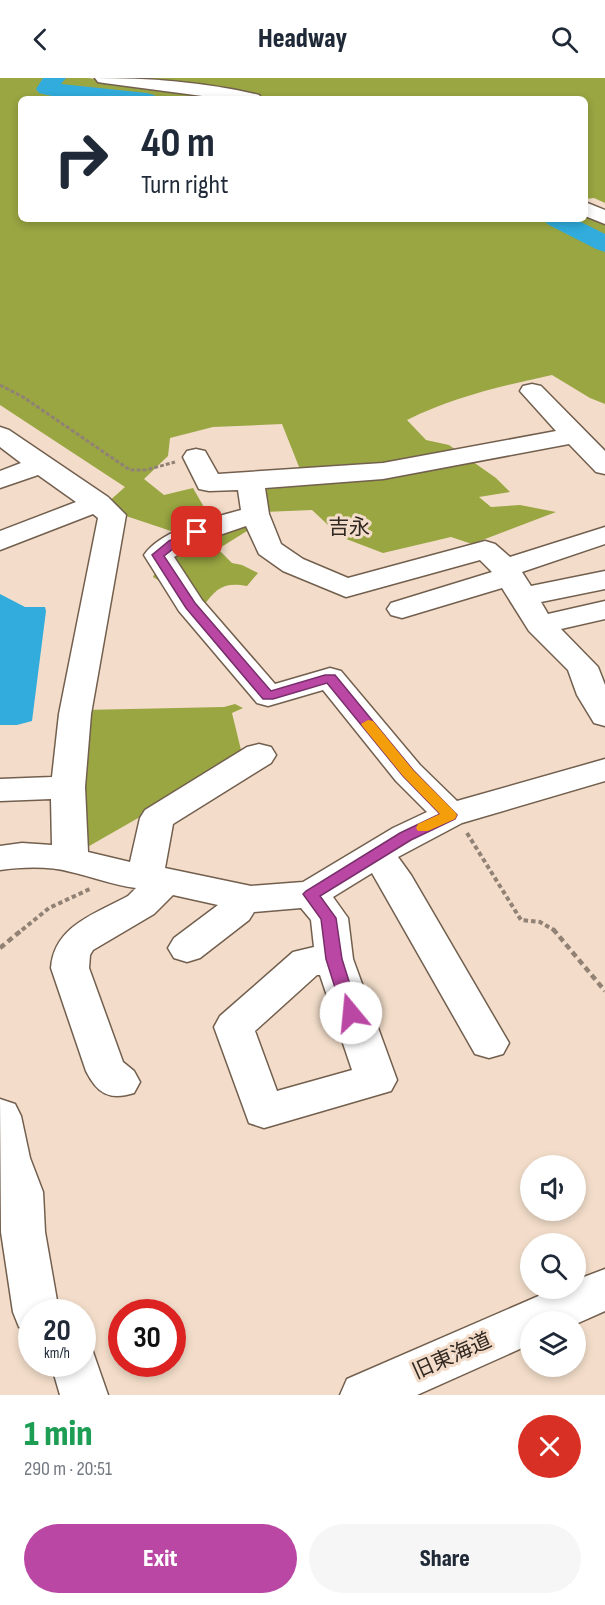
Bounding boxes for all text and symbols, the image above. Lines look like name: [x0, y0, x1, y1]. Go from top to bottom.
icon: back: [24, 23, 57, 56]
text: Headway: [258, 23, 347, 55]
icon: search: [548, 23, 581, 56]
text: 40 m: [141, 118, 215, 169]
icon: right: [42, 120, 120, 198]
text: Turn right: [141, 169, 228, 201]
pin: [171, 506, 222, 557]
icon: arrive: [180, 515, 213, 548]
district label: 吉永: [328, 515, 370, 540]
position arrow: [319, 981, 383, 1045]
map controls: [520, 1155, 586, 1377]
button: sound: [520, 1155, 586, 1221]
button: search: [520, 1233, 586, 1299]
speed limit sign: 30: [108, 1299, 186, 1377]
button: layers: [520, 1311, 586, 1377]
text: 20: [43, 1313, 71, 1349]
street label: 旧東海道: [409, 1327, 495, 1385]
text: km/h: [44, 1344, 70, 1363]
text: 1 min: [24, 1413, 92, 1456]
button: close: [518, 1415, 581, 1478]
text: 290 m · 20:51: [24, 1457, 112, 1481]
button: Exit: [24, 1524, 297, 1593]
button: Share: [309, 1524, 581, 1593]

